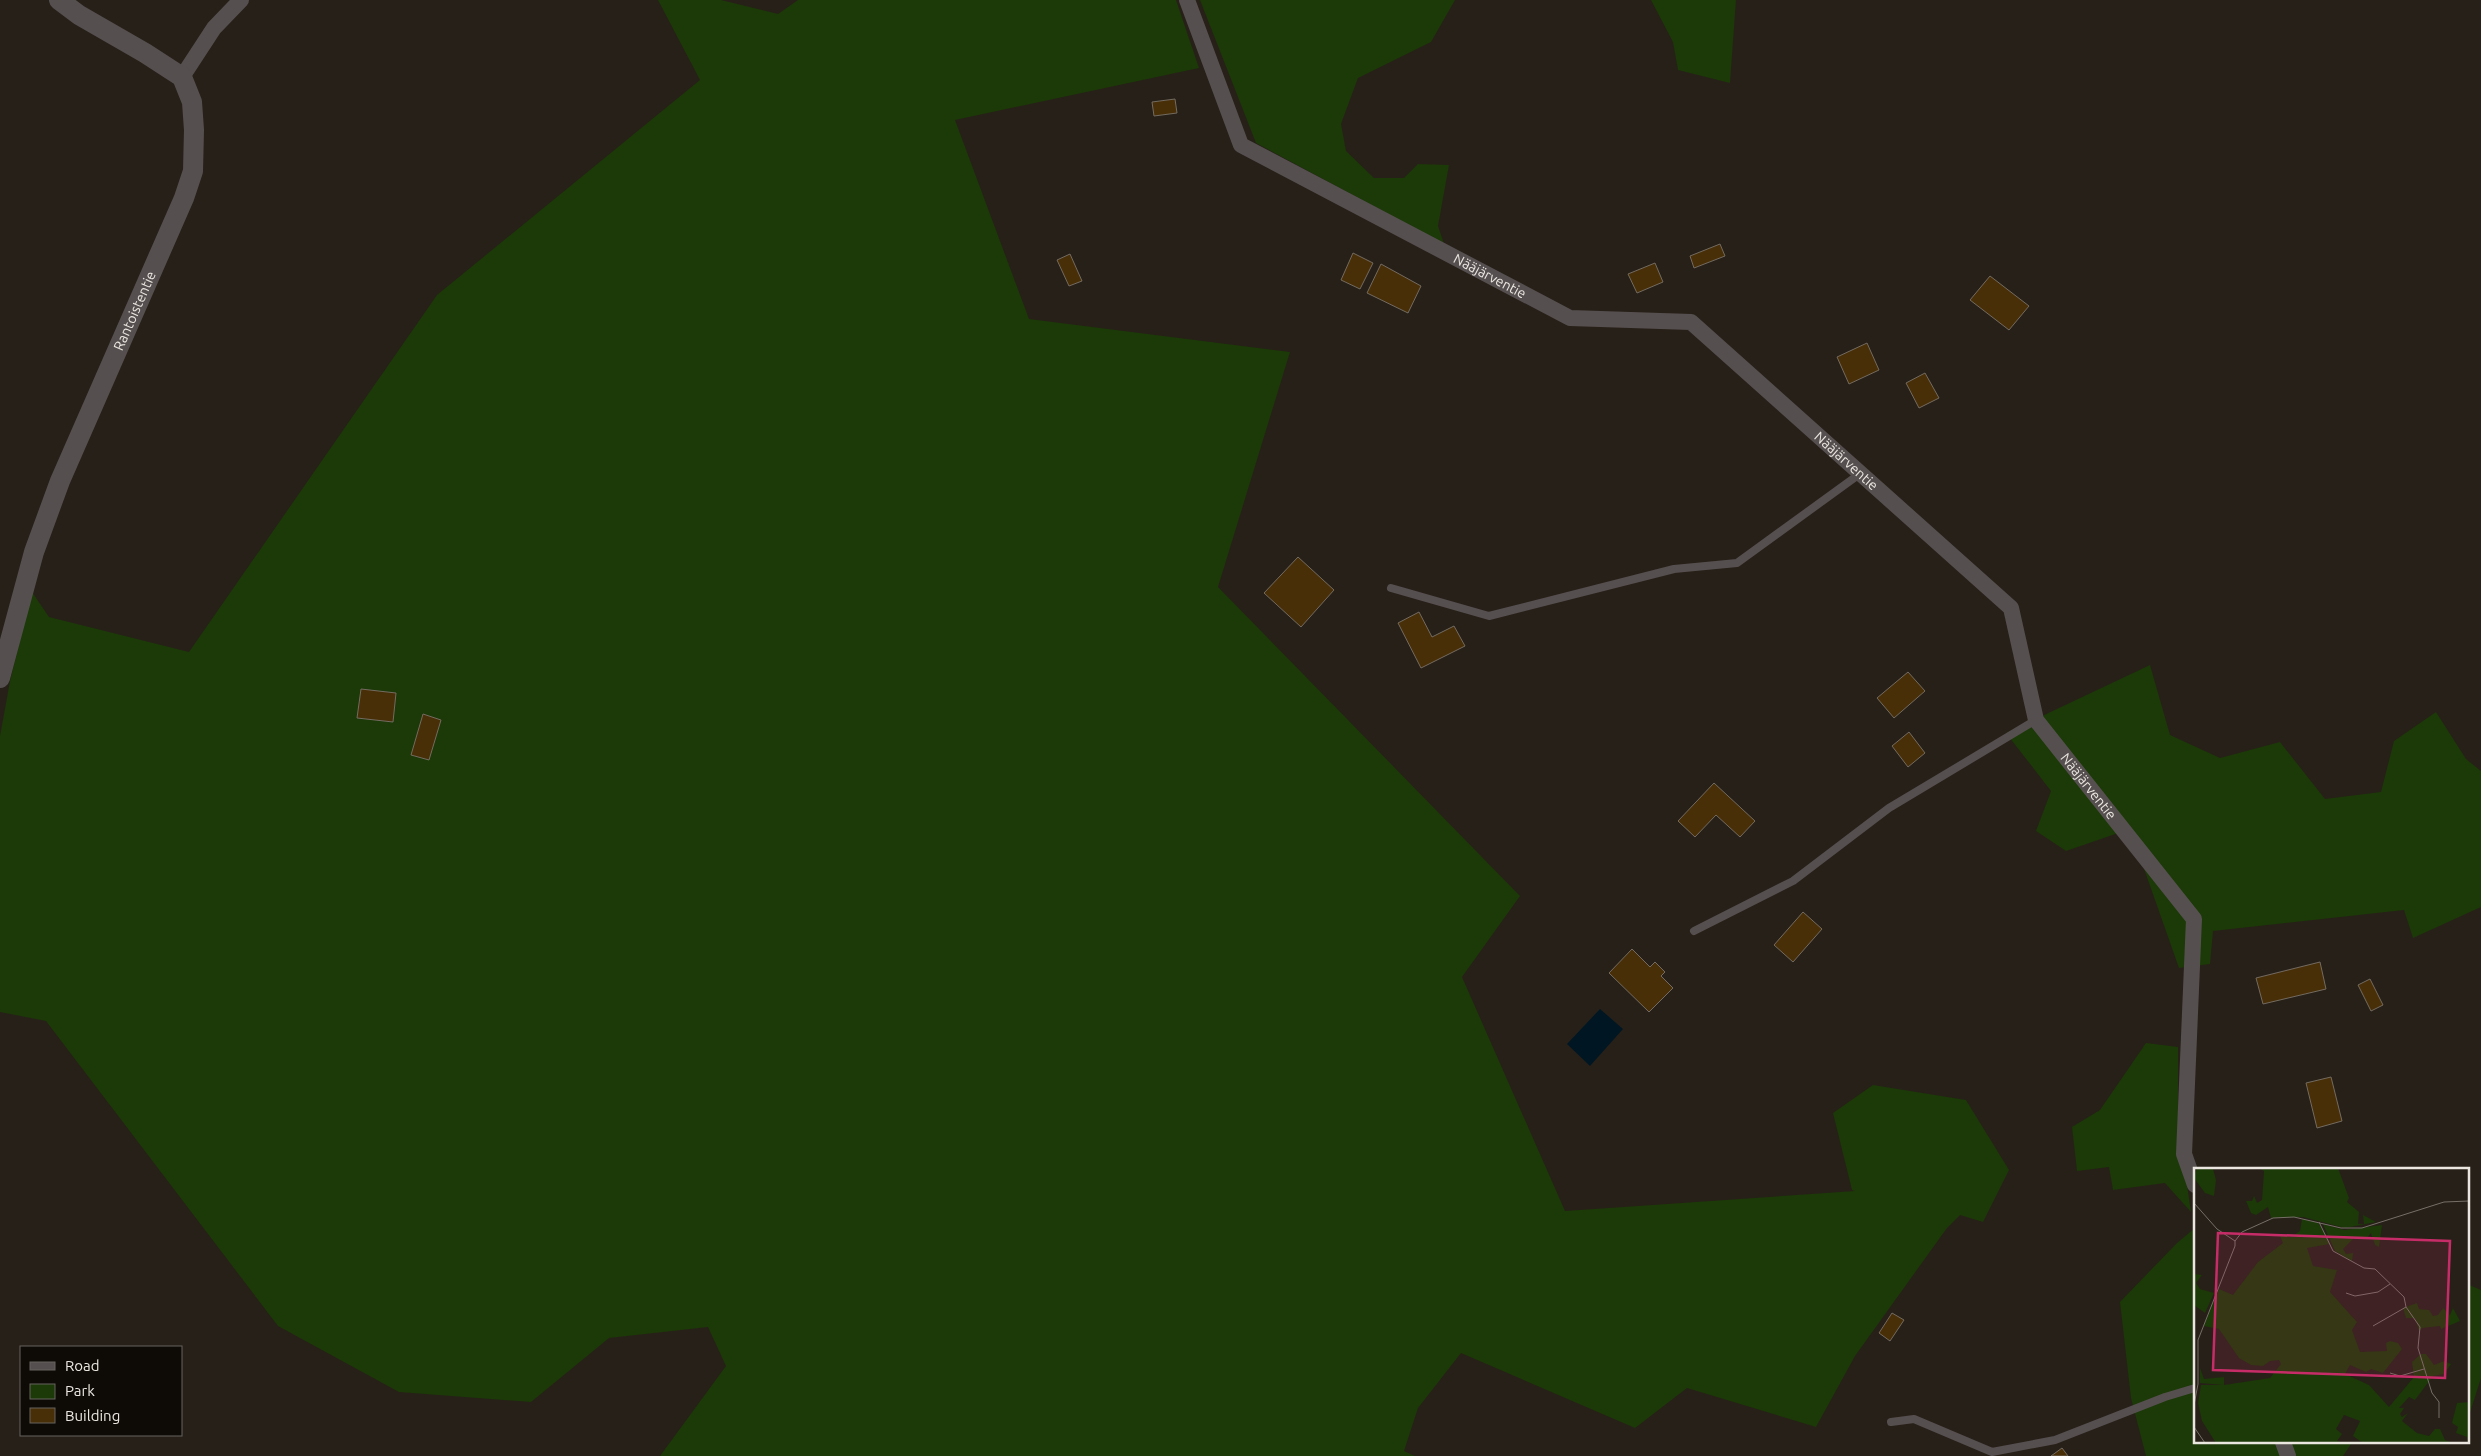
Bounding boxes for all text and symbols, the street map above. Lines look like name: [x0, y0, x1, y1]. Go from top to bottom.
street label: Nääjärventie: [1451, 250, 1529, 302]
street label: Rantoistentie: [110, 269, 159, 353]
street label: Nääjärventie: [1811, 428, 1882, 494]
street label: Nääjärventie: [2057, 750, 2120, 822]
inset map: [2194, 1168, 2468, 1444]
legend: [20, 1346, 182, 1436]
text: Road: [65, 1357, 100, 1374]
text: Park: [65, 1382, 95, 1399]
text: Building: [65, 1407, 120, 1424]

